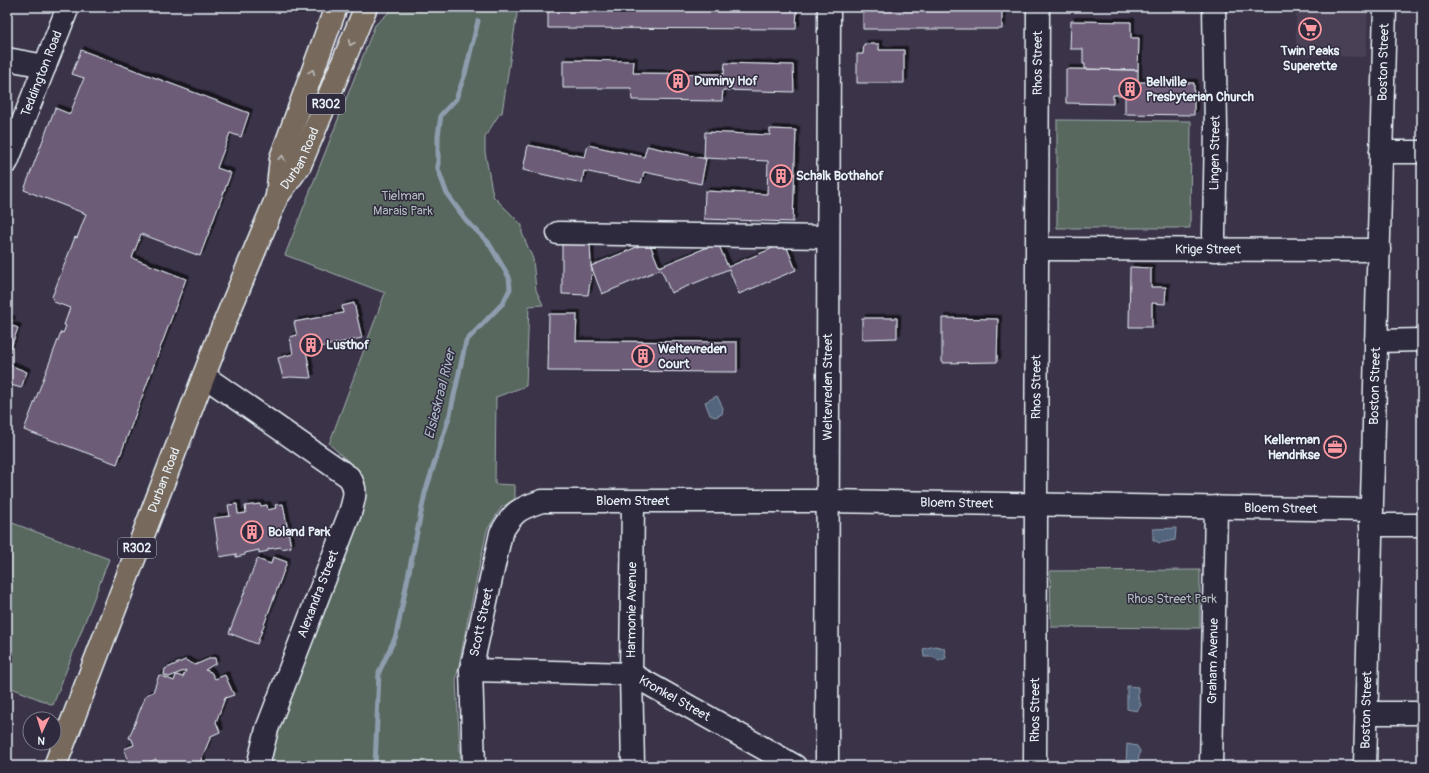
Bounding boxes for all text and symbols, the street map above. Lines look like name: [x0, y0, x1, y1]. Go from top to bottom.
supermarket icon: Twin Peaks Superette: [1297, 16, 1323, 42]
street label: Boston Street: [1375, 22, 1393, 101]
street label: Teddington Road: [18, 28, 66, 119]
street label: Rhos Street: [1030, 30, 1046, 95]
one-way arrow: [348, 39, 356, 46]
place label: Twin Peaks Superette: [1280, 43, 1340, 74]
one-way arrow: [308, 68, 316, 75]
building icon: Duminy Hof: [665, 68, 691, 94]
place label: Duminy Hof: [694, 73, 758, 89]
place label: Bellville Presbyterian Church: [1146, 74, 1254, 105]
building icon: Bellville Presbyterian Church: [1117, 76, 1143, 102]
road number: R302: [307, 94, 345, 114]
street label: Lingen Street: [1206, 115, 1224, 191]
street label: Durban Road: [277, 125, 323, 193]
one-way arrow: [278, 155, 286, 162]
building icon: Schalk Bothahof: [768, 163, 794, 189]
place label: Schalk Bothahof: [796, 168, 884, 184]
park label: Tielman Marais Park: [373, 188, 433, 219]
street label: Krige Street: [1175, 241, 1242, 258]
building icon: Lusthof: [298, 332, 324, 358]
street label: Weltevreden Street: [820, 333, 836, 441]
place label: Lusthof: [326, 337, 370, 353]
place label: Weltevreden Court: [658, 341, 728, 372]
building icon: Weltevreden Court: [630, 343, 656, 369]
water label: Elsieskraal River: [421, 345, 460, 441]
street label: Boston Street: [1366, 346, 1384, 425]
street label: Rhos Street: [1028, 354, 1045, 419]
place label: Kellerman Hendrikse: [1264, 432, 1321, 463]
office icon: Kellerman Hendrikse: [1322, 434, 1348, 460]
street label: Durban Road: [144, 445, 184, 515]
street label: Bloem Street: [596, 493, 670, 509]
street label: Bloem Street: [920, 495, 994, 512]
street label: Bloem Street: [1244, 500, 1318, 517]
building icon: Boland Park: [239, 519, 265, 545]
place label: Boland Park: [268, 524, 331, 540]
road number: R302: [118, 538, 156, 558]
street label: Alexandra Street: [294, 547, 342, 640]
street label: Harmonie Avenue: [623, 561, 640, 658]
street label: Scott Street: [466, 586, 497, 658]
park label: Rhos Street Park: [1127, 591, 1218, 607]
street label: Graham Avenue: [1204, 617, 1222, 704]
street label: Boston Street: [1357, 670, 1376, 749]
street label: Kronkel Street: [636, 672, 714, 725]
street label: Rhos Street: [1027, 677, 1043, 742]
north arrow: [22, 711, 62, 751]
text: N: [37, 734, 46, 747]

